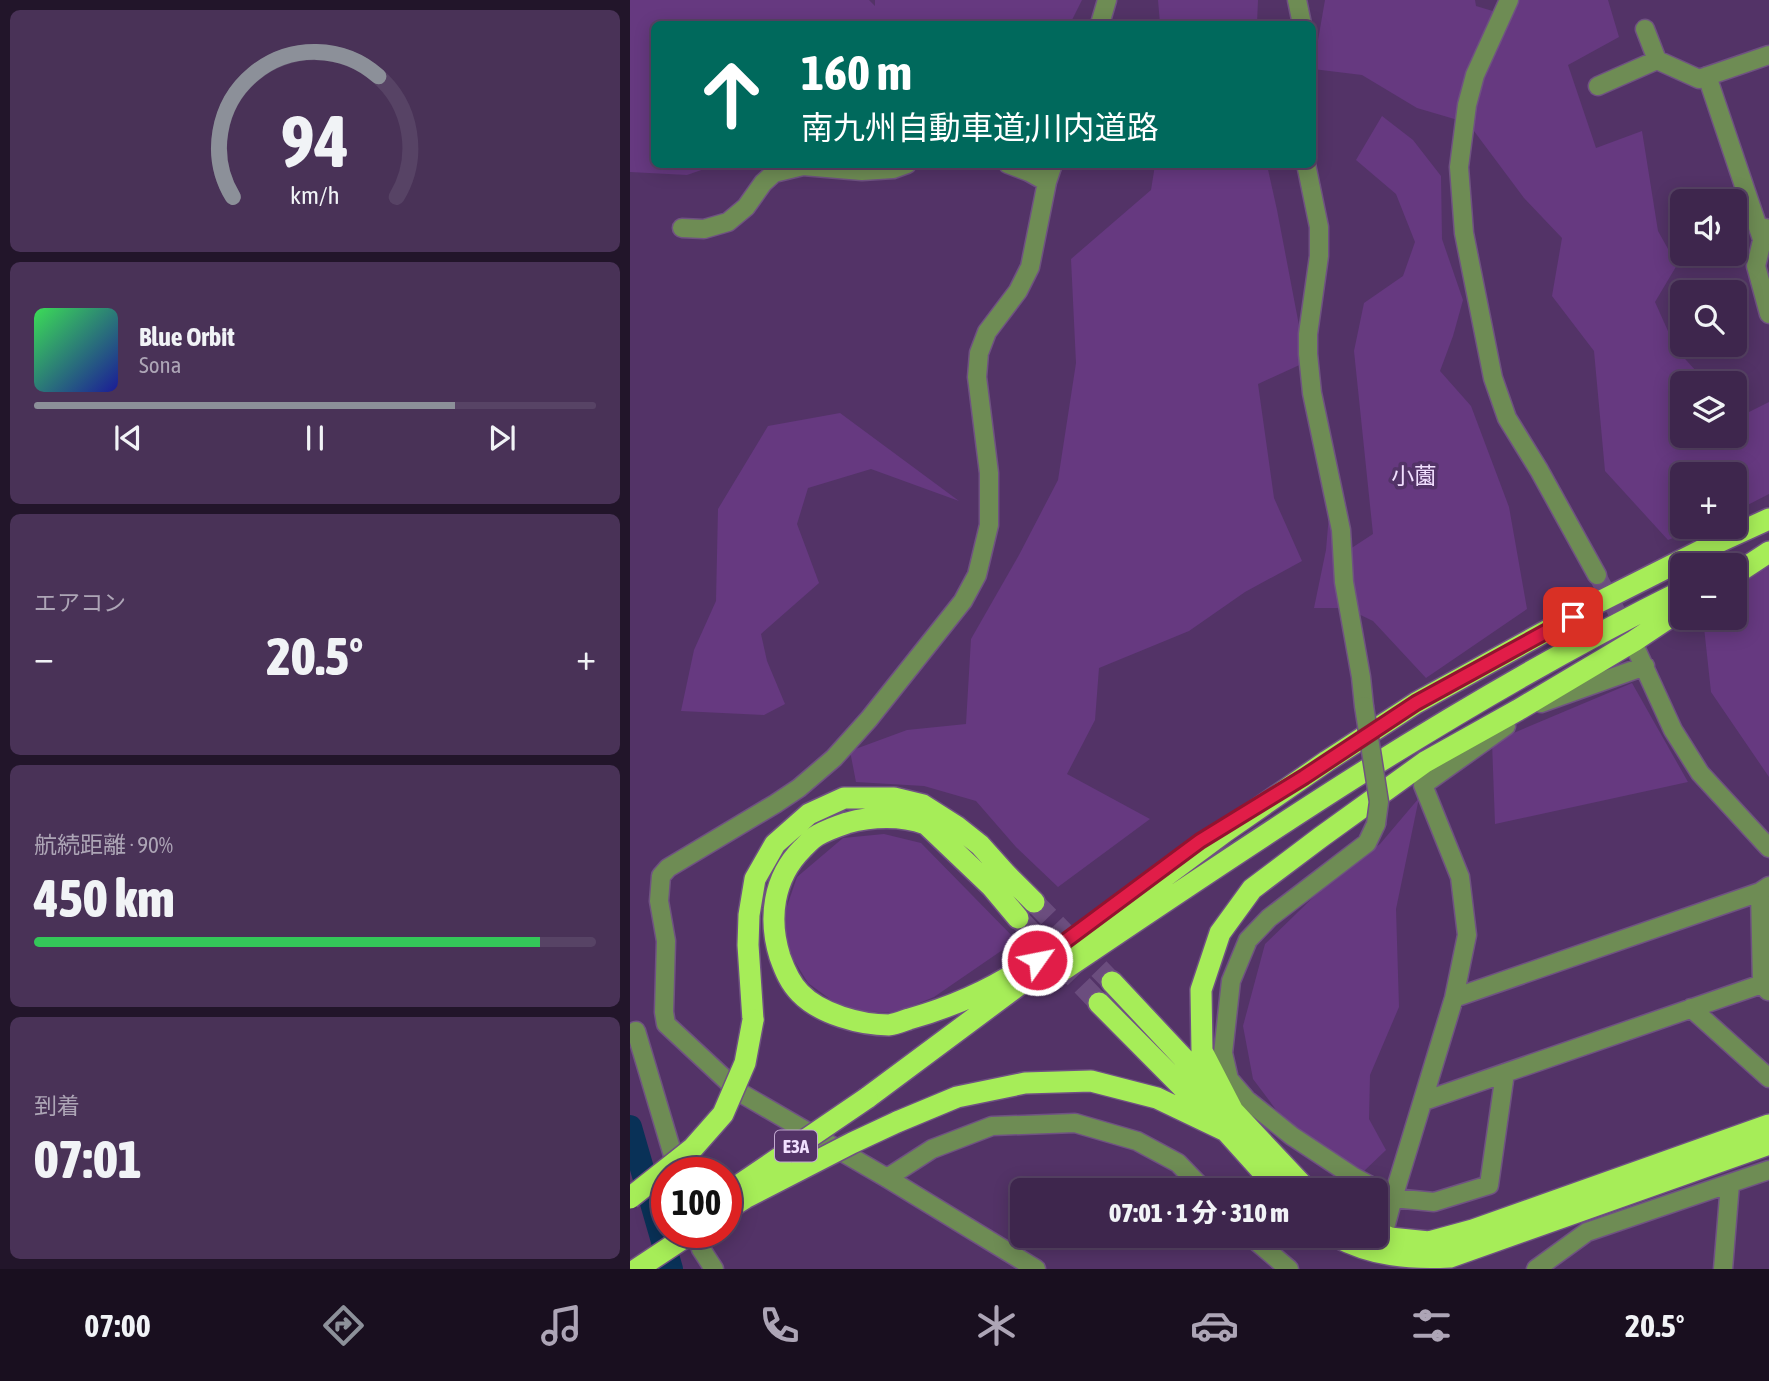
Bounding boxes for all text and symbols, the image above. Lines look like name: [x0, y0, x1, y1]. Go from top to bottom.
text: 160 m: [801, 44, 912, 100]
icon: ahead: [686, 49, 777, 140]
text: 94: [281, 99, 349, 182]
text: 南九州自動車道;川内道路: [801, 109, 1159, 146]
text: km/h: [290, 181, 340, 209]
map controls: [1670, 189, 1747, 630]
button: sound: [1670, 189, 1747, 266]
button: search: [1670, 280, 1747, 357]
text: Blue Orbit: [139, 322, 235, 352]
text: Sona: [139, 352, 181, 378]
button: layers: [1670, 371, 1747, 448]
icon: previous: [109, 419, 147, 457]
icon: pause: [296, 419, 334, 457]
icon: next: [483, 419, 521, 457]
button: +: [1670, 462, 1747, 539]
district label: 小薗: [1391, 463, 1437, 489]
button: −: [1670, 553, 1747, 630]
pin: [1543, 587, 1603, 647]
text: エアコン: [34, 590, 126, 616]
icon: arrive: [1554, 598, 1592, 636]
text: 20.5°: [267, 626, 363, 686]
text: −: [34, 635, 54, 678]
text: +: [576, 635, 596, 678]
text: 航続距離 · 90%: [34, 832, 173, 858]
text: 450 km: [34, 868, 175, 928]
position arrow: [1000, 923, 1074, 997]
text: 到着: [34, 1093, 80, 1119]
text: 07:01: [34, 1129, 142, 1189]
road number: E3A: [775, 1130, 817, 1162]
speed limit sign: 100: [651, 1157, 742, 1248]
text: 07:01 · 1 分 · 310 m: [1109, 1198, 1289, 1228]
icon: directions: [319, 1301, 368, 1350]
icon: music: [537, 1301, 586, 1350]
icon: phone: [755, 1301, 804, 1350]
icon: climate: [972, 1301, 1021, 1350]
icon: car: [1190, 1301, 1239, 1350]
icon: filters: [1407, 1301, 1456, 1350]
text: 07:00: [84, 1307, 151, 1344]
text: 20.5°: [1625, 1307, 1685, 1344]

